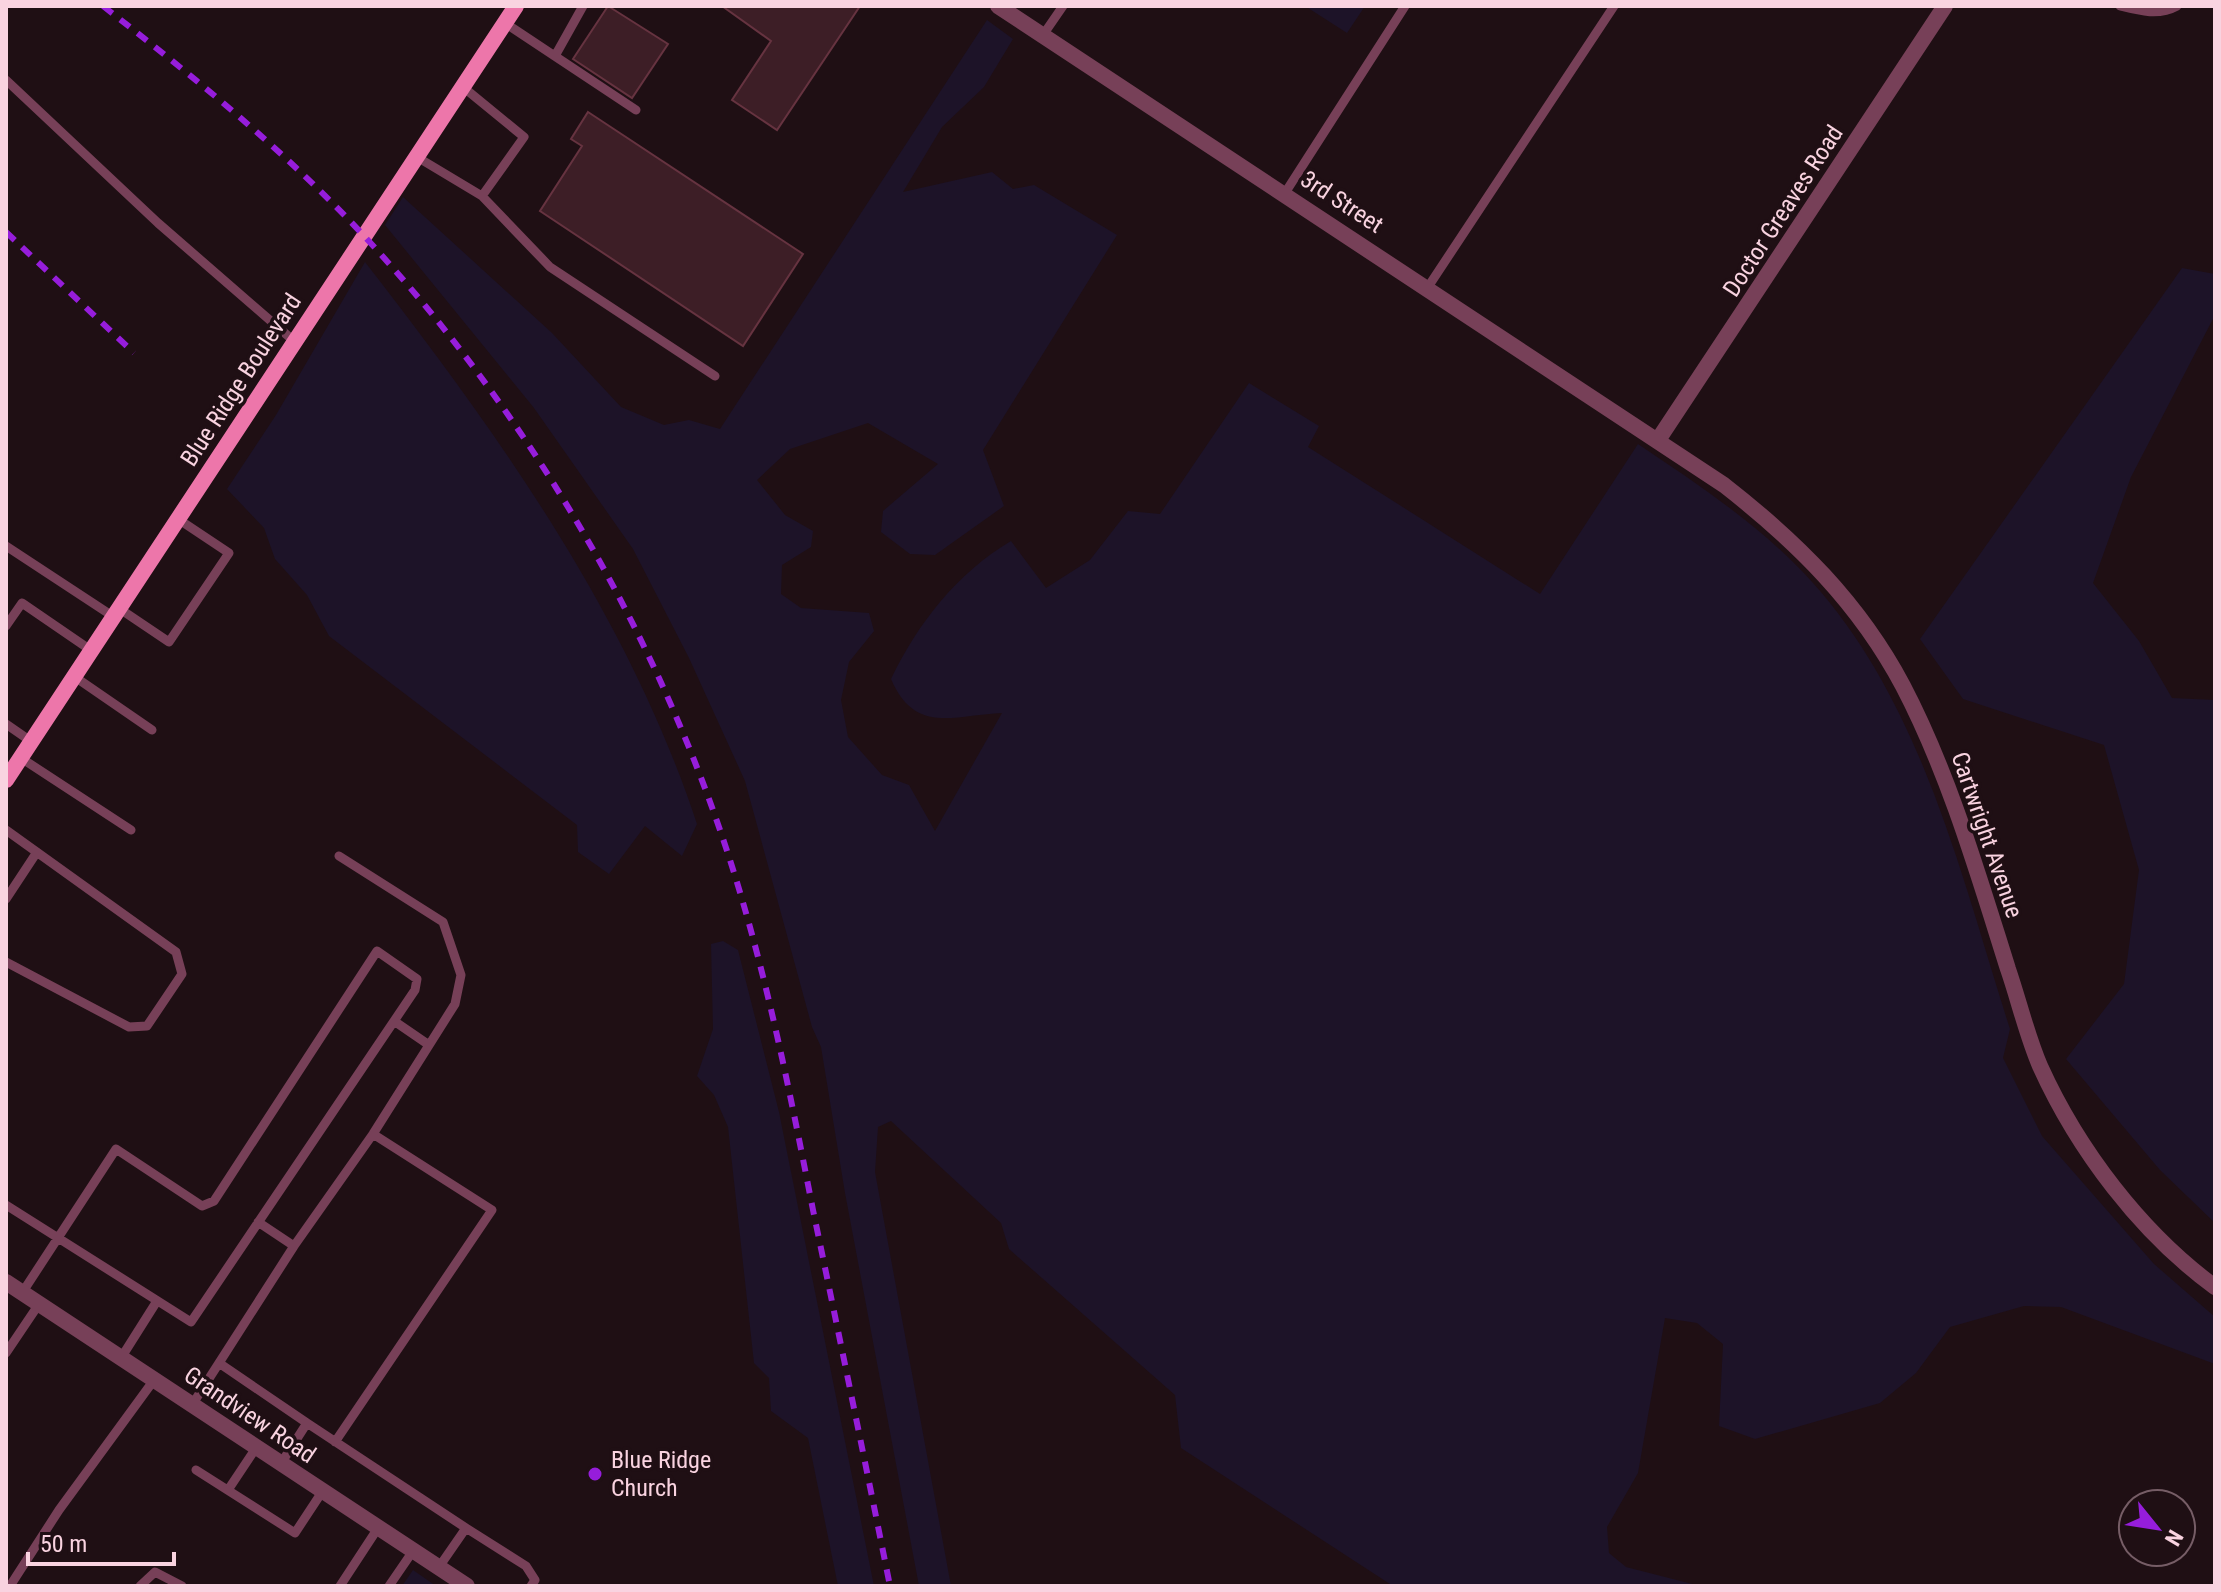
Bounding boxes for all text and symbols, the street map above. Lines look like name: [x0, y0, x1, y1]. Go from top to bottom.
street label: Doctor Greaves Road: [1717, 120, 1849, 302]
street label: 3rd Street: [1296, 165, 1388, 239]
street label: Blue Ridge Boulevard: [175, 289, 307, 471]
street label: Cartwright Avenue: [1945, 748, 2029, 922]
street label: Grandview Road: [179, 1361, 321, 1469]
place label: Blue Ridge Church: [611, 1446, 711, 1502]
marker: Blue Ridge Church: [586, 1465, 604, 1483]
north arrow: [2117, 1488, 2197, 1568]
scale bar: [28, 1516, 174, 1566]
text: N: [2160, 1526, 2188, 1550]
text: 50 m: [40, 1530, 87, 1558]

